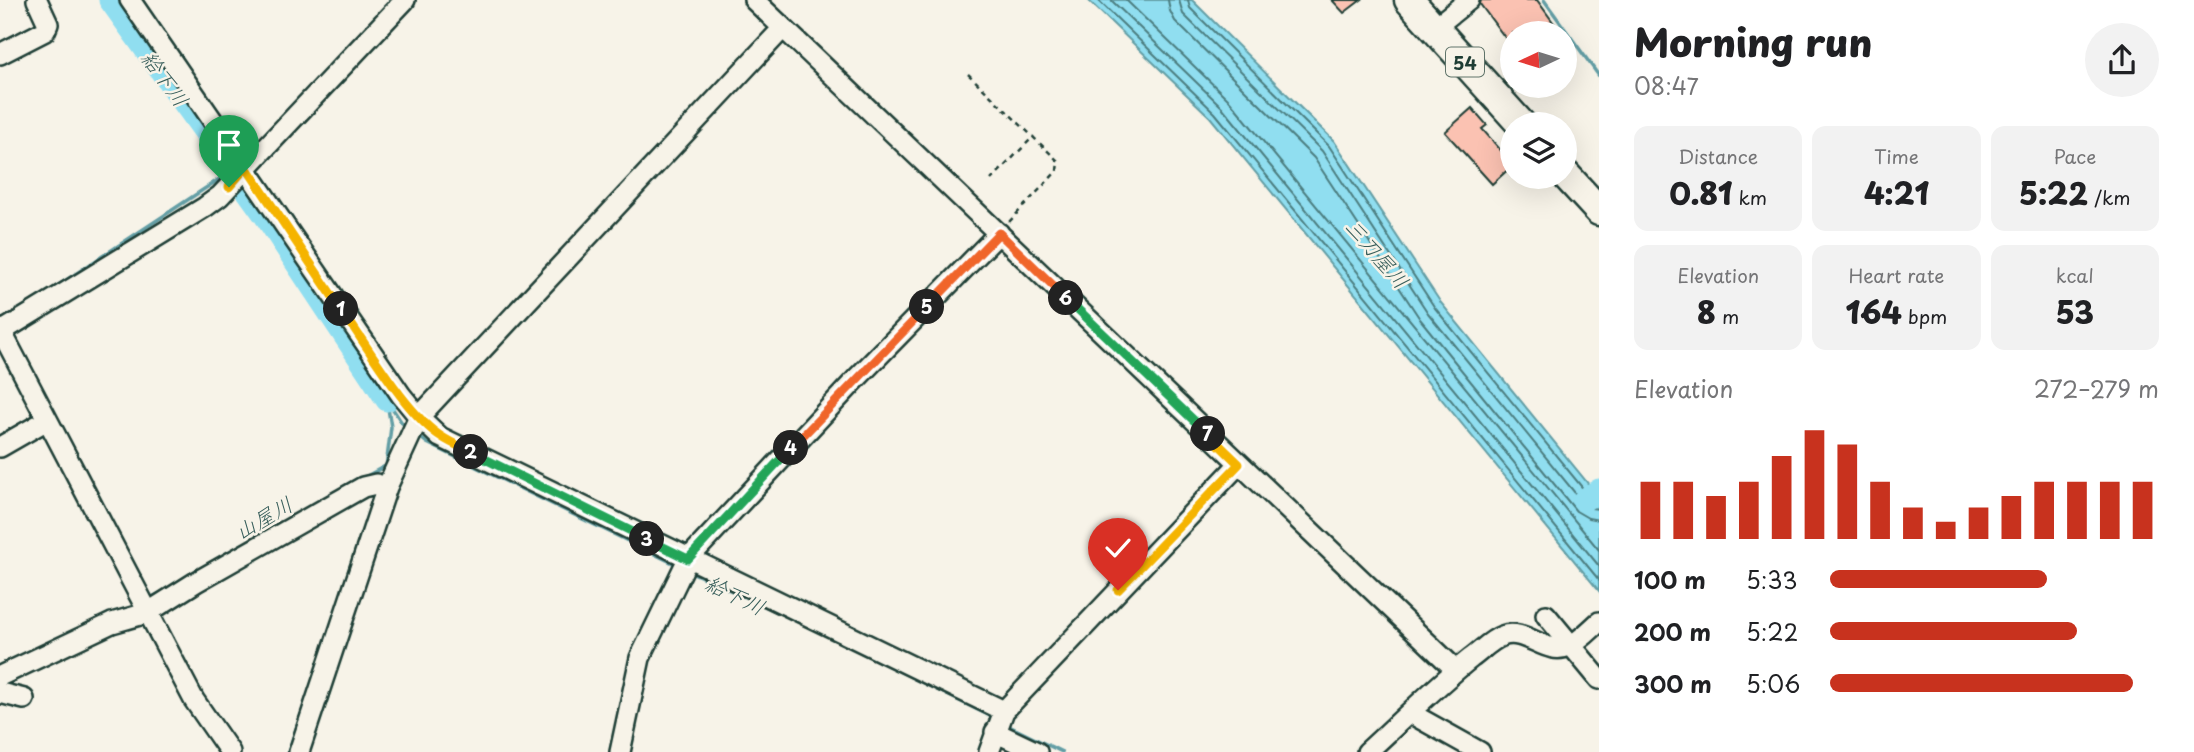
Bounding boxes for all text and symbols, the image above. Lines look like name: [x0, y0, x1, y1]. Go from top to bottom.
text: Morning run: [1634, 13, 1872, 70]
north arrow: [1500, 21, 1577, 98]
map controls: [1500, 21, 1577, 189]
button: share: [2085, 23, 2159, 97]
water label: 給下川: [135, 43, 197, 113]
road number: 54: [1446, 48, 1484, 76]
text: 08:47: [1634, 68, 1699, 103]
button: layers: [1500, 112, 1577, 189]
pin: [199, 115, 259, 187]
icon: arrive: [210, 126, 248, 164]
text: Distance: [1678, 142, 1758, 170]
text: Time: [1874, 142, 1919, 170]
text: Pace: [2053, 142, 2096, 170]
text: 0.81: [1669, 170, 1732, 215]
text: 4:21: [1864, 170, 1929, 215]
text: 5:22: [2019, 170, 2088, 215]
text: km: [1732, 183, 1767, 211]
text: /km: [2088, 183, 2131, 211]
water label: 三刀屋川: [1338, 211, 1418, 295]
text: Elevation: [1677, 261, 1759, 289]
text: Heart rate: [1849, 261, 1944, 289]
text: kcal: [2056, 261, 2094, 289]
pin: 6: [1048, 280, 1084, 316]
text: 6: [1059, 283, 1072, 311]
text: 8: [1697, 289, 1716, 334]
text: 164: [1846, 289, 1902, 334]
text: 53: [2056, 289, 2094, 334]
pin: 5: [909, 290, 944, 324]
pin: 1: [324, 292, 358, 326]
text: 5: [920, 292, 933, 320]
text: 1: [336, 294, 345, 322]
text: m: [1716, 302, 1739, 330]
text: bpm: [1902, 302, 1947, 330]
text: Elevation: [1634, 371, 1733, 406]
text: 272–279 m: [2034, 371, 2159, 406]
pin: 7: [1190, 416, 1226, 452]
text: 7: [1202, 419, 1213, 447]
pin: 4: [774, 430, 808, 466]
text: 4: [784, 433, 797, 461]
pin: 2: [454, 434, 489, 470]
text: 2: [464, 437, 477, 465]
water label: 山屋川: [228, 487, 298, 547]
pin: [1088, 518, 1148, 590]
pin: 3: [630, 522, 664, 556]
text: 3: [640, 524, 653, 552]
icon: check: [1099, 529, 1137, 567]
text: 100 m: [1634, 562, 1706, 597]
text: 5:33: [1746, 562, 1798, 597]
water label: 給下川: [701, 566, 771, 622]
text: 200 m: [1634, 614, 1711, 649]
text: 5:22: [1746, 614, 1798, 649]
text: 300 m: [1634, 666, 1712, 701]
text: 5:06: [1746, 666, 1800, 701]

